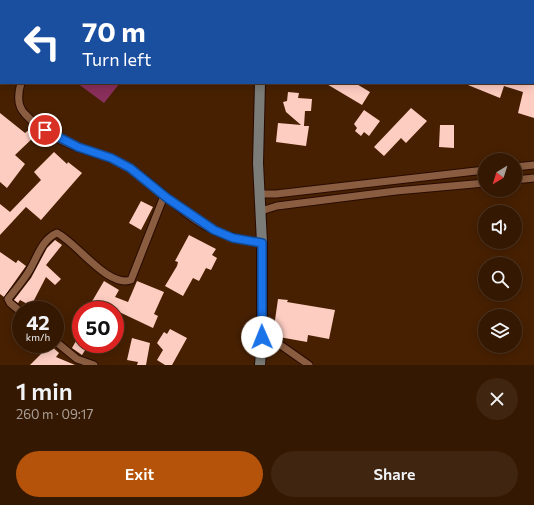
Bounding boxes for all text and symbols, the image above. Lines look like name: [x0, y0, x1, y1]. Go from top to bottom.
text: 70 m: [82, 14, 146, 48]
icon: left: [16, 16, 68, 68]
text: Turn left: [82, 48, 151, 70]
pin: [28, 113, 62, 147]
icon: arrive: [34, 119, 56, 141]
north arrow: [478, 153, 522, 197]
map controls: [478, 153, 522, 353]
button: sound: [478, 205, 522, 249]
button: search: [478, 257, 522, 301]
speed limit sign: 50: [72, 301, 124, 353]
button: layers: [478, 309, 522, 353]
text: 42: [26, 310, 50, 334]
position arrow: [241, 316, 283, 358]
text: km/h: [26, 331, 50, 343]
text: 1 min: [16, 376, 73, 405]
button: close: [476, 378, 518, 420]
text: 260 m · 09:17: [16, 406, 93, 422]
button: Exit: [16, 451, 263, 497]
button: Share: [271, 451, 518, 497]

